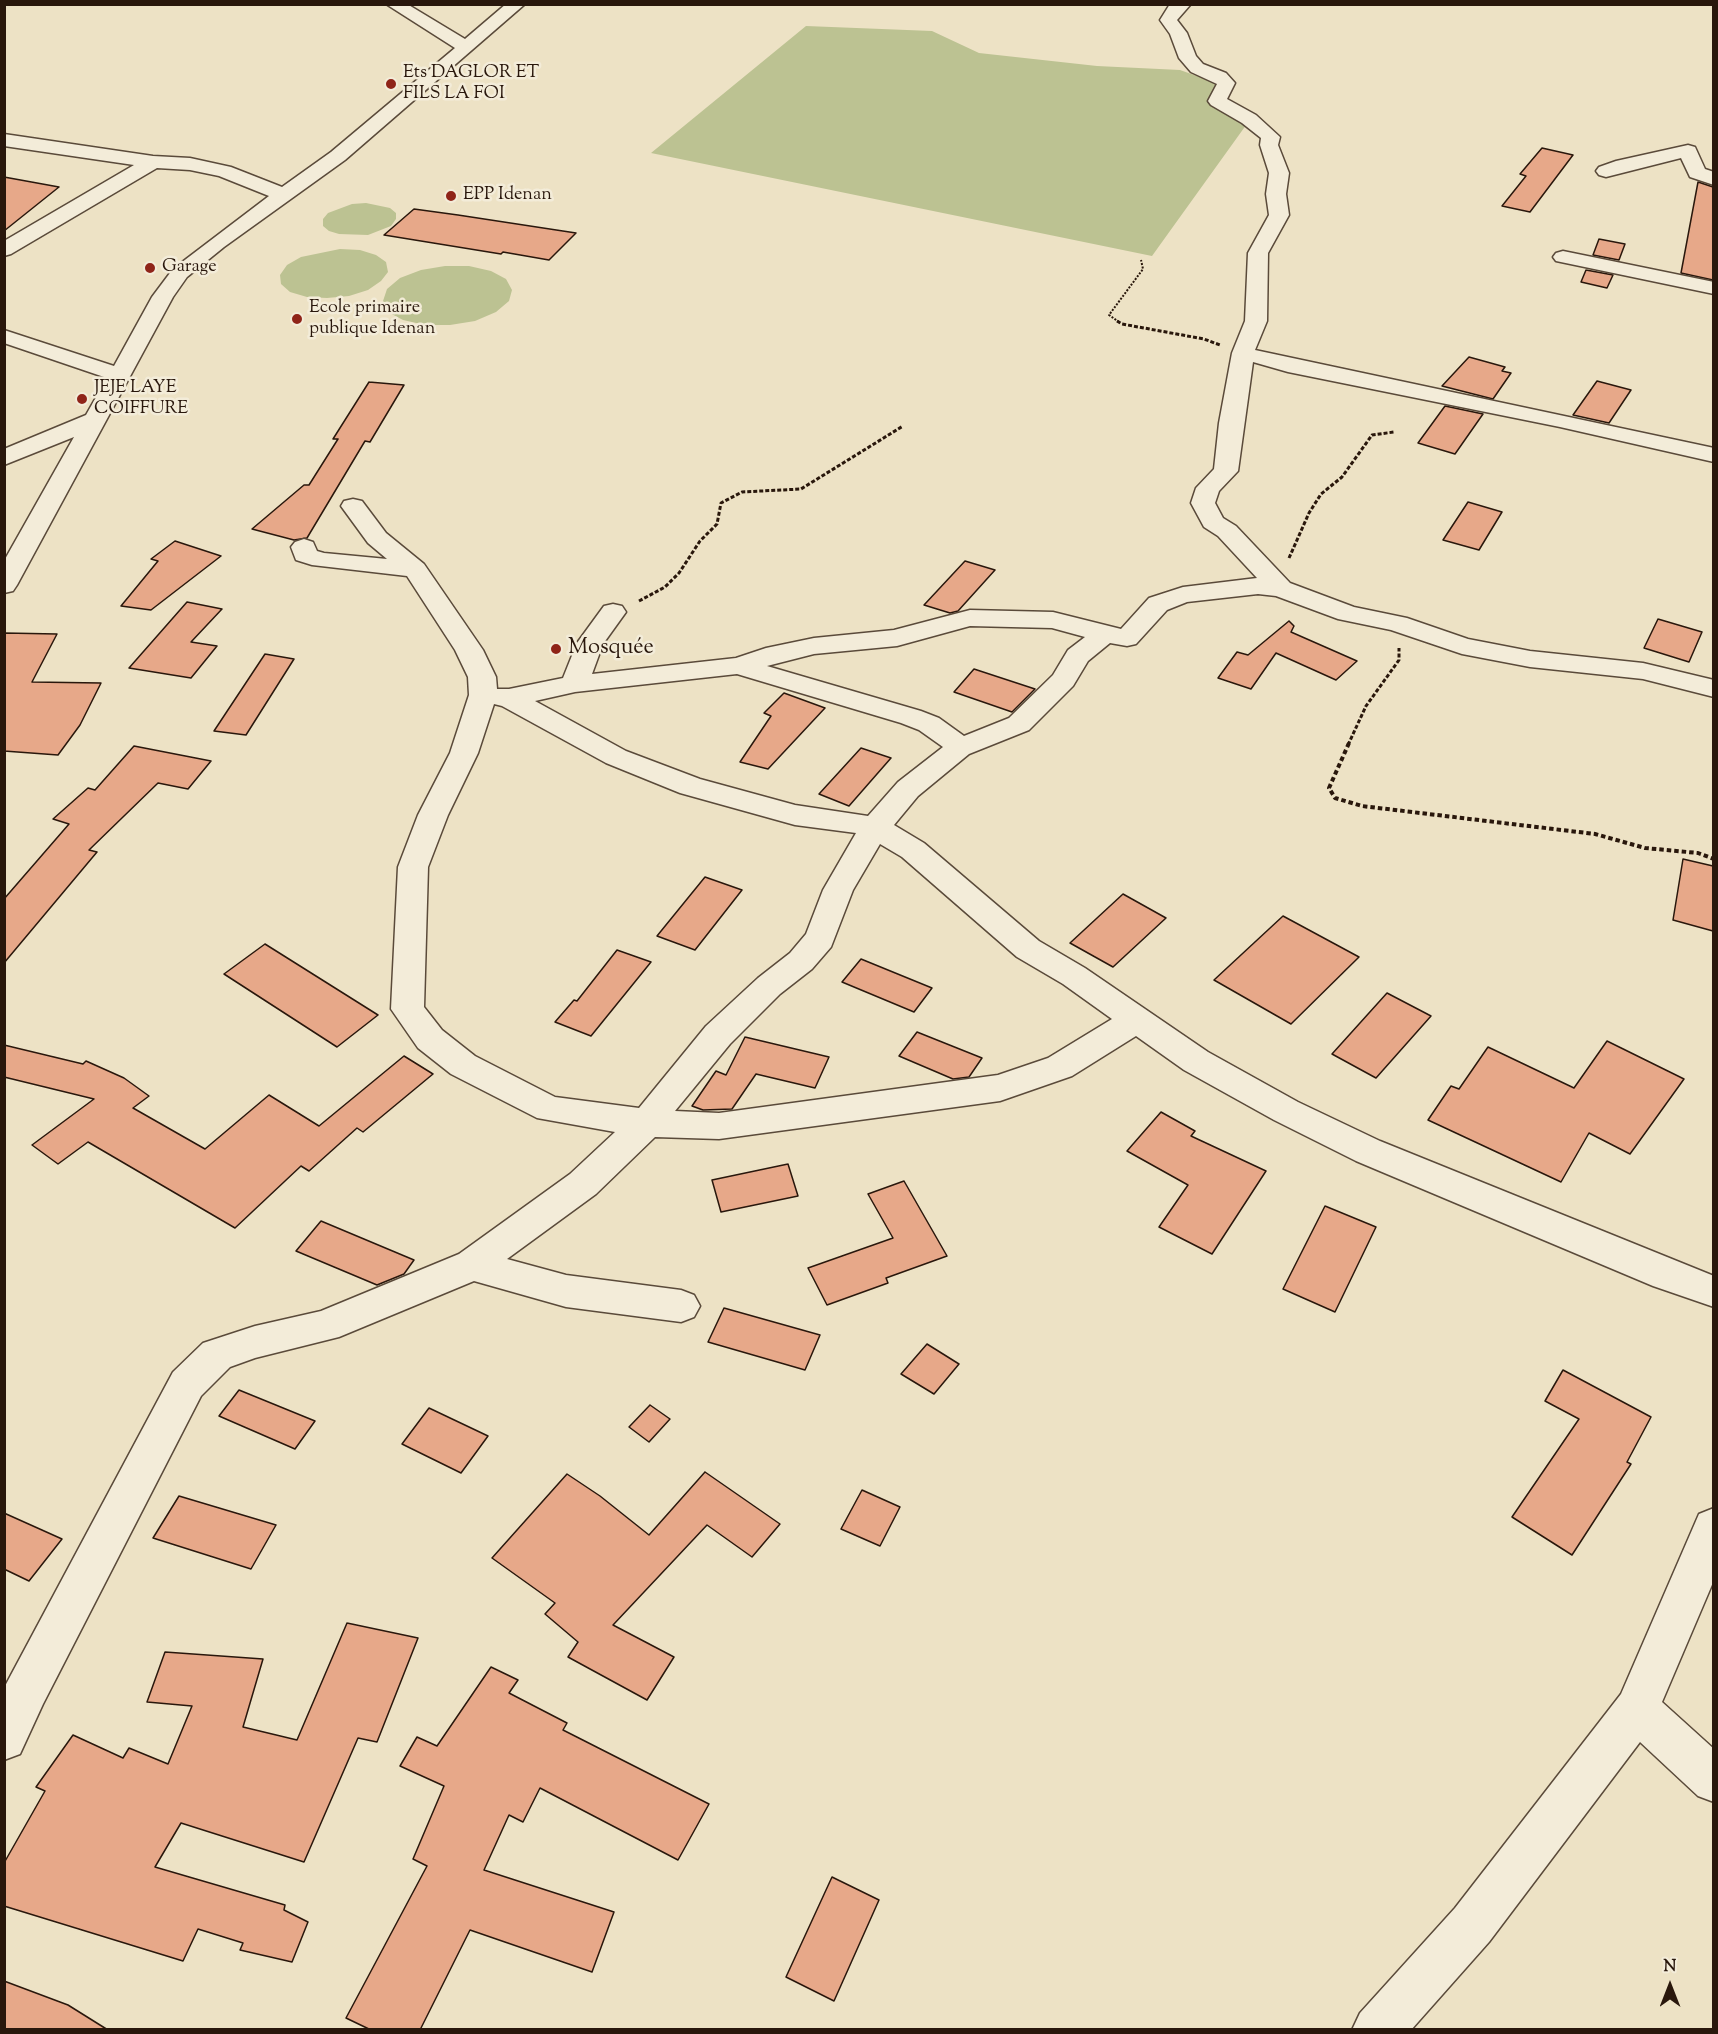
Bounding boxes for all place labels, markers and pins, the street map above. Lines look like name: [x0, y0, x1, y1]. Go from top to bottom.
place label: Ets DAGLOR ET FILS LA FOI: [403, 63, 539, 106]
marker: Ets DAGLOR ET FILS LA FOI: [384, 77, 398, 91]
place label: EPP Idenan: [463, 185, 552, 207]
marker: EPP Idenan: [444, 189, 458, 203]
place label: Garage: [162, 257, 217, 279]
marker: Garage: [143, 261, 157, 275]
place label: Ecole primaire publique Idenan: [309, 298, 435, 340]
marker: Ecole primaire publique Idenan: [290, 312, 304, 326]
place label: JEJE LAYE COIFFURE: [94, 378, 188, 420]
marker: JEJE LAYE COIFFURE: [75, 392, 89, 406]
place label: Mosquée: [568, 636, 654, 662]
marker: Mosquée: [549, 642, 563, 656]

